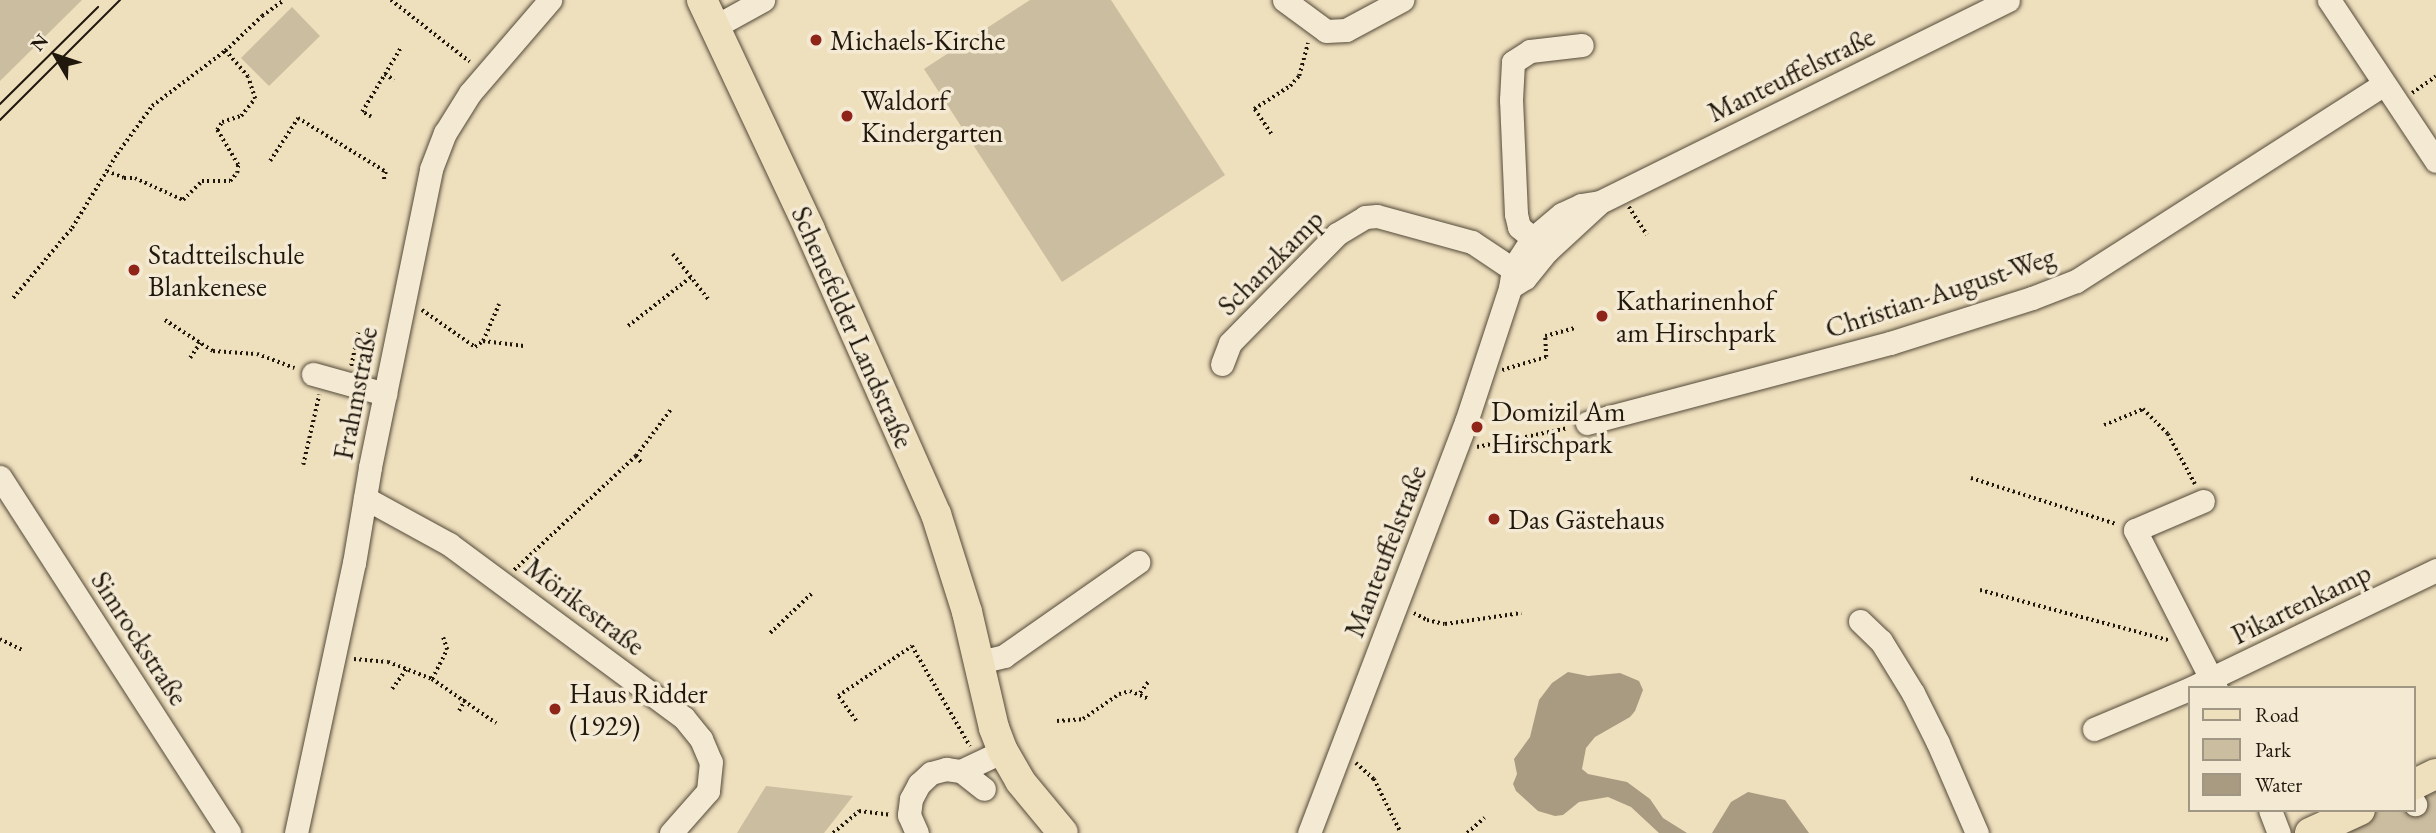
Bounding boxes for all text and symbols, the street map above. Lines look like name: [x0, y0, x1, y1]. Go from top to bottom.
street label: Manteuffelstraße: [1702, 19, 1880, 129]
north arrow: [21, 21, 91, 91]
place label: Michaels-Kirche: [830, 23, 1005, 57]
text: N: [25, 29, 54, 56]
marker: Michaels-Kirche: [808, 32, 824, 48]
place label: Waldorf Kindergarten: [861, 83, 1003, 149]
marker: Waldorf Kindergarten: [839, 108, 855, 124]
street label: Schenefelder Landstraße: [785, 201, 921, 453]
street label: Schanzkamp: [1210, 202, 1330, 322]
place label: Stadtteilschule Blankenese: [148, 237, 304, 303]
street label: Christian-August-Weg: [1821, 239, 2059, 345]
marker: Stadtteilschule Blankenese: [126, 262, 142, 278]
place label: Katharinenhof am Hirschpark: [1616, 283, 1776, 349]
marker: Katharinenhof am Hirschpark: [1594, 308, 1610, 324]
street label: Frahmstraße: [326, 324, 384, 462]
place label: Domizil Am Hirschpark: [1491, 394, 1626, 460]
marker: Domizil Am Hirschpark: [1469, 419, 1485, 435]
street label: Manteuffelstraße: [1337, 460, 1433, 642]
place label: Das Gästehaus: [1508, 502, 1665, 536]
marker: Das Gästehaus: [1486, 511, 1502, 527]
street label: Mörikestraße: [518, 550, 652, 662]
street label: Pikartenkamp: [2226, 555, 2376, 651]
street label: Simrockstraße: [84, 565, 196, 711]
place label: Haus Ridder (1929): [569, 676, 708, 742]
legend: [2188, 686, 2415, 812]
marker: Haus Ridder (1929): [547, 701, 563, 717]
text: Road: [2255, 701, 2299, 728]
text: Park: [2255, 736, 2291, 763]
text: Water: [2255, 771, 2302, 798]

